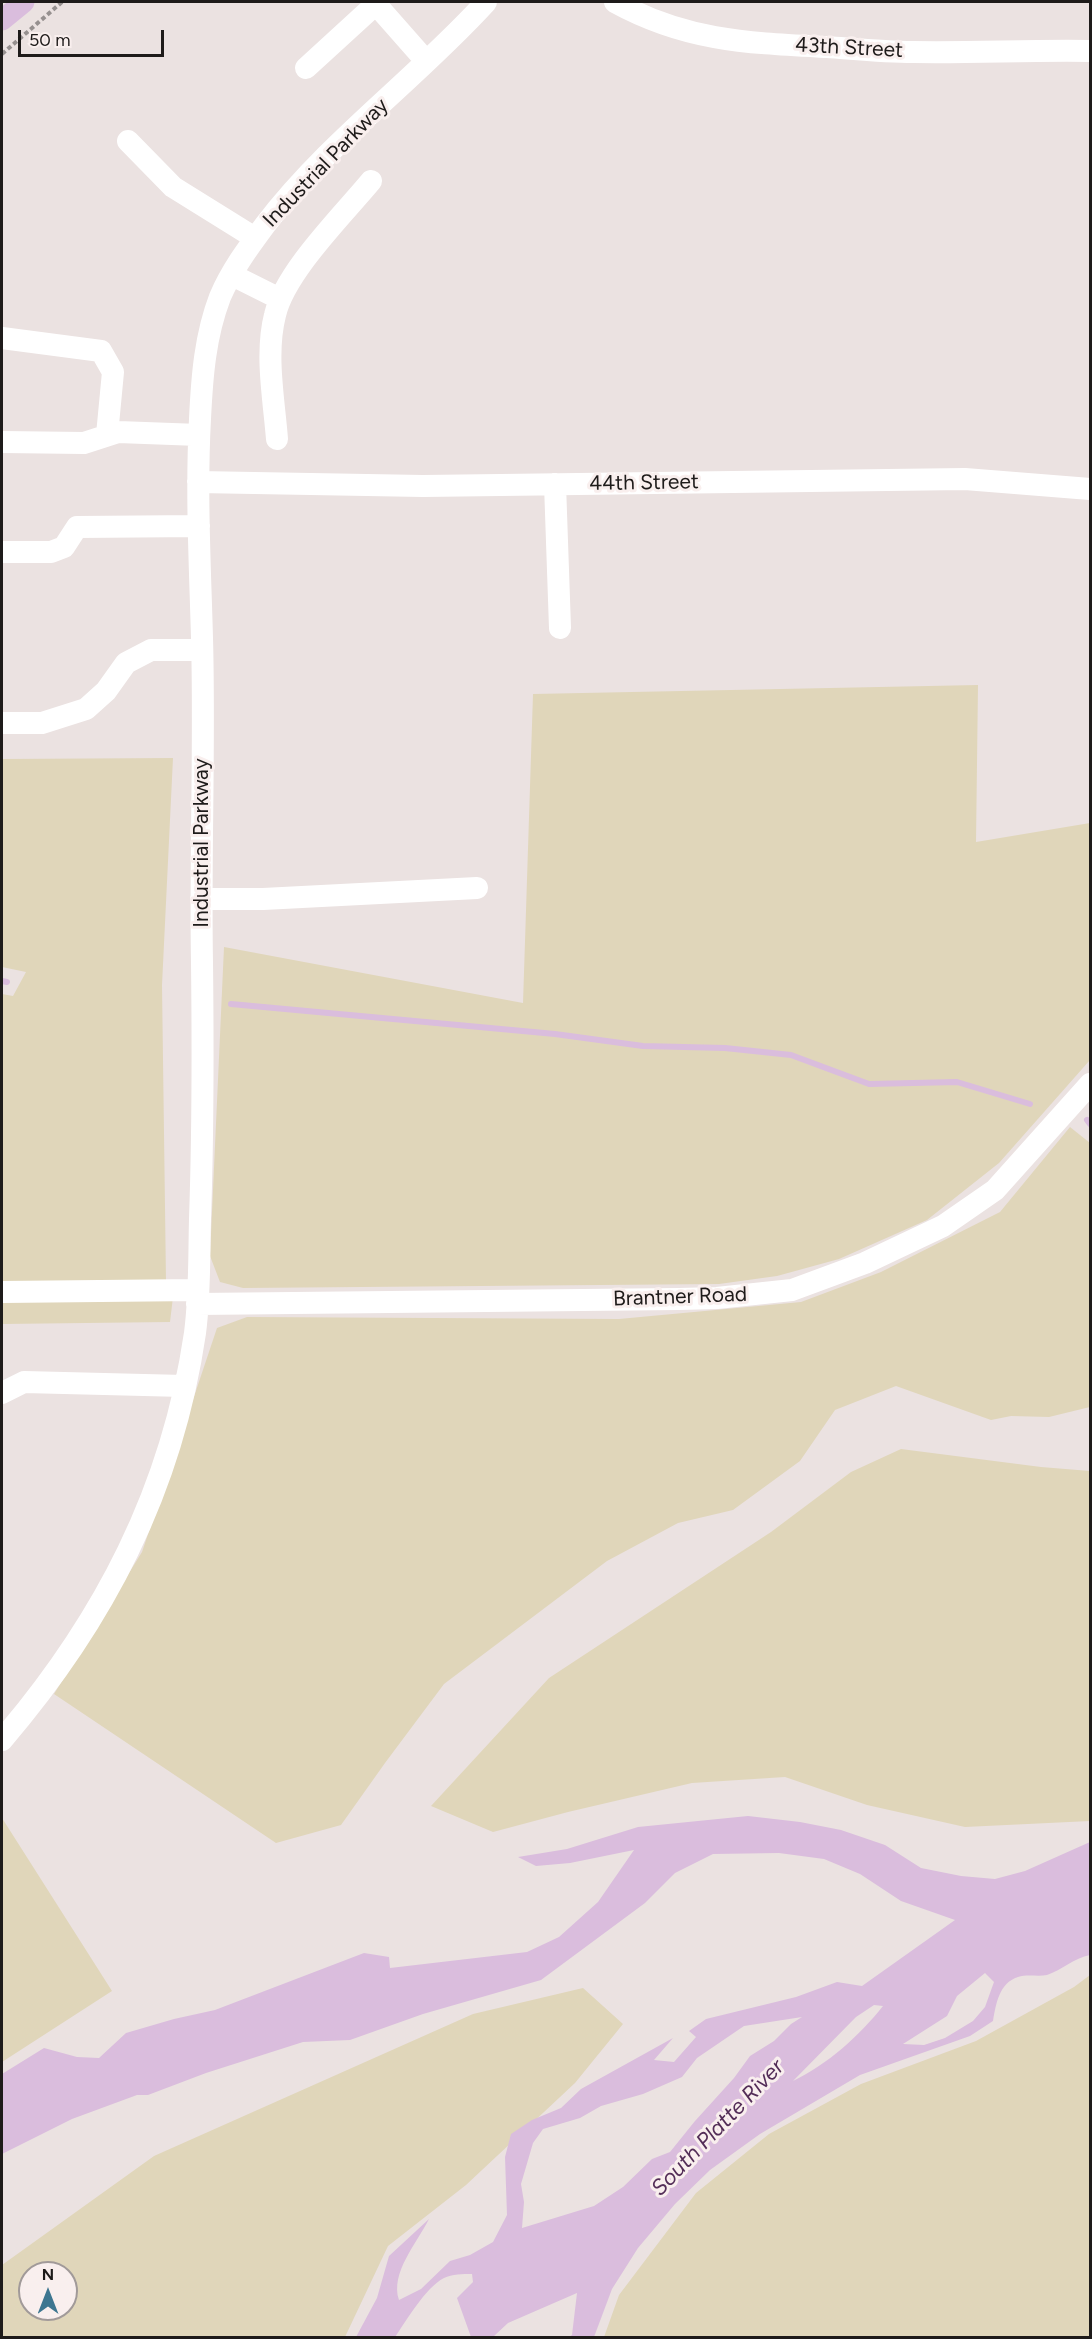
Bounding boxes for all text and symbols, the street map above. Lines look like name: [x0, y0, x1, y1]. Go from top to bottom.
scale bar: [21, 18, 166, 56]
text: 50 m: [29, 29, 71, 51]
street label: 43th Street: [794, 33, 904, 63]
street label: Industrial Parkway: [258, 93, 394, 233]
street label: 44th Street: [589, 469, 699, 497]
street label: Industrial Parkway: [189, 758, 215, 928]
street label: Brantner Road: [613, 1282, 747, 1312]
water label: South Platte River: [646, 2054, 790, 2202]
north arrow: [18, 2261, 78, 2321]
text: N: [42, 2265, 54, 2284]

